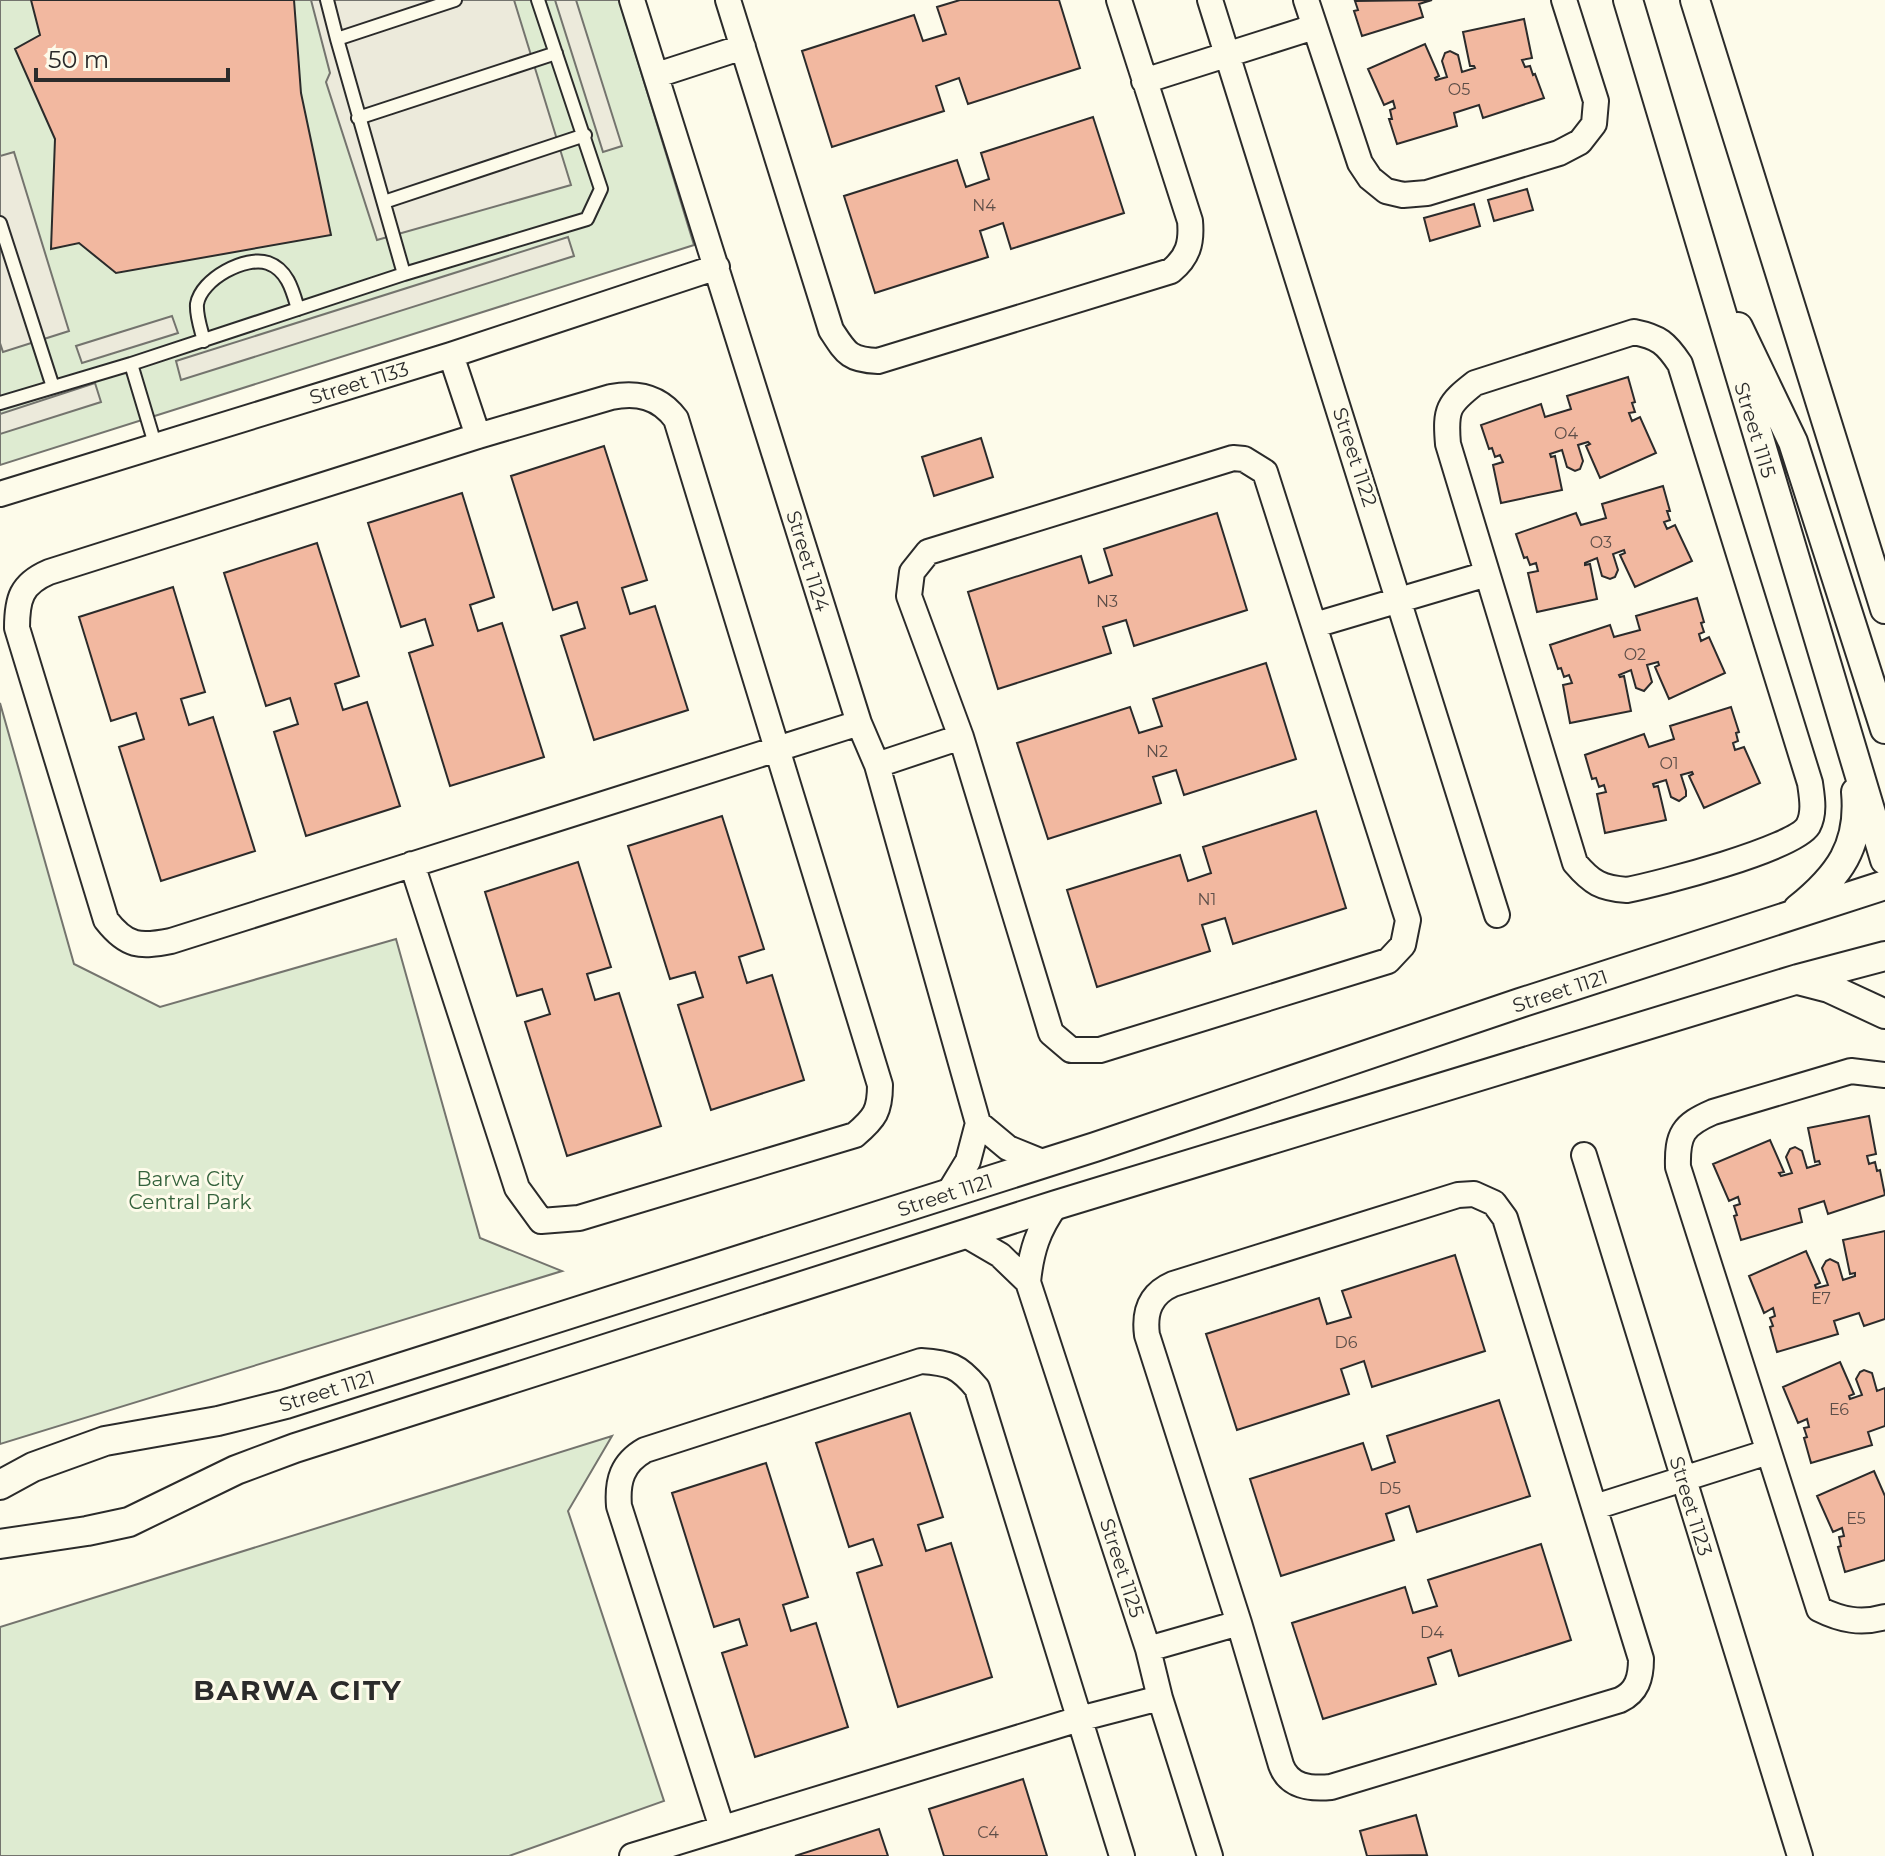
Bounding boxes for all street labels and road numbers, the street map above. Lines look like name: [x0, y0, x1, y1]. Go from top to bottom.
street label: Street 1133: [306, 357, 412, 409]
street label: Street 1115: [1729, 379, 1781, 481]
street label: Street 1122: [1328, 404, 1382, 510]
street label: Street 1124: [781, 508, 835, 614]
street label: Street 1121: [1509, 964, 1611, 1018]
street label: Street 1121: [894, 1168, 996, 1222]
street label: Street 1121: [276, 1365, 378, 1417]
street label: Street 1123: [1664, 1453, 1718, 1559]
street label: Street 1125: [1095, 1515, 1149, 1621]

